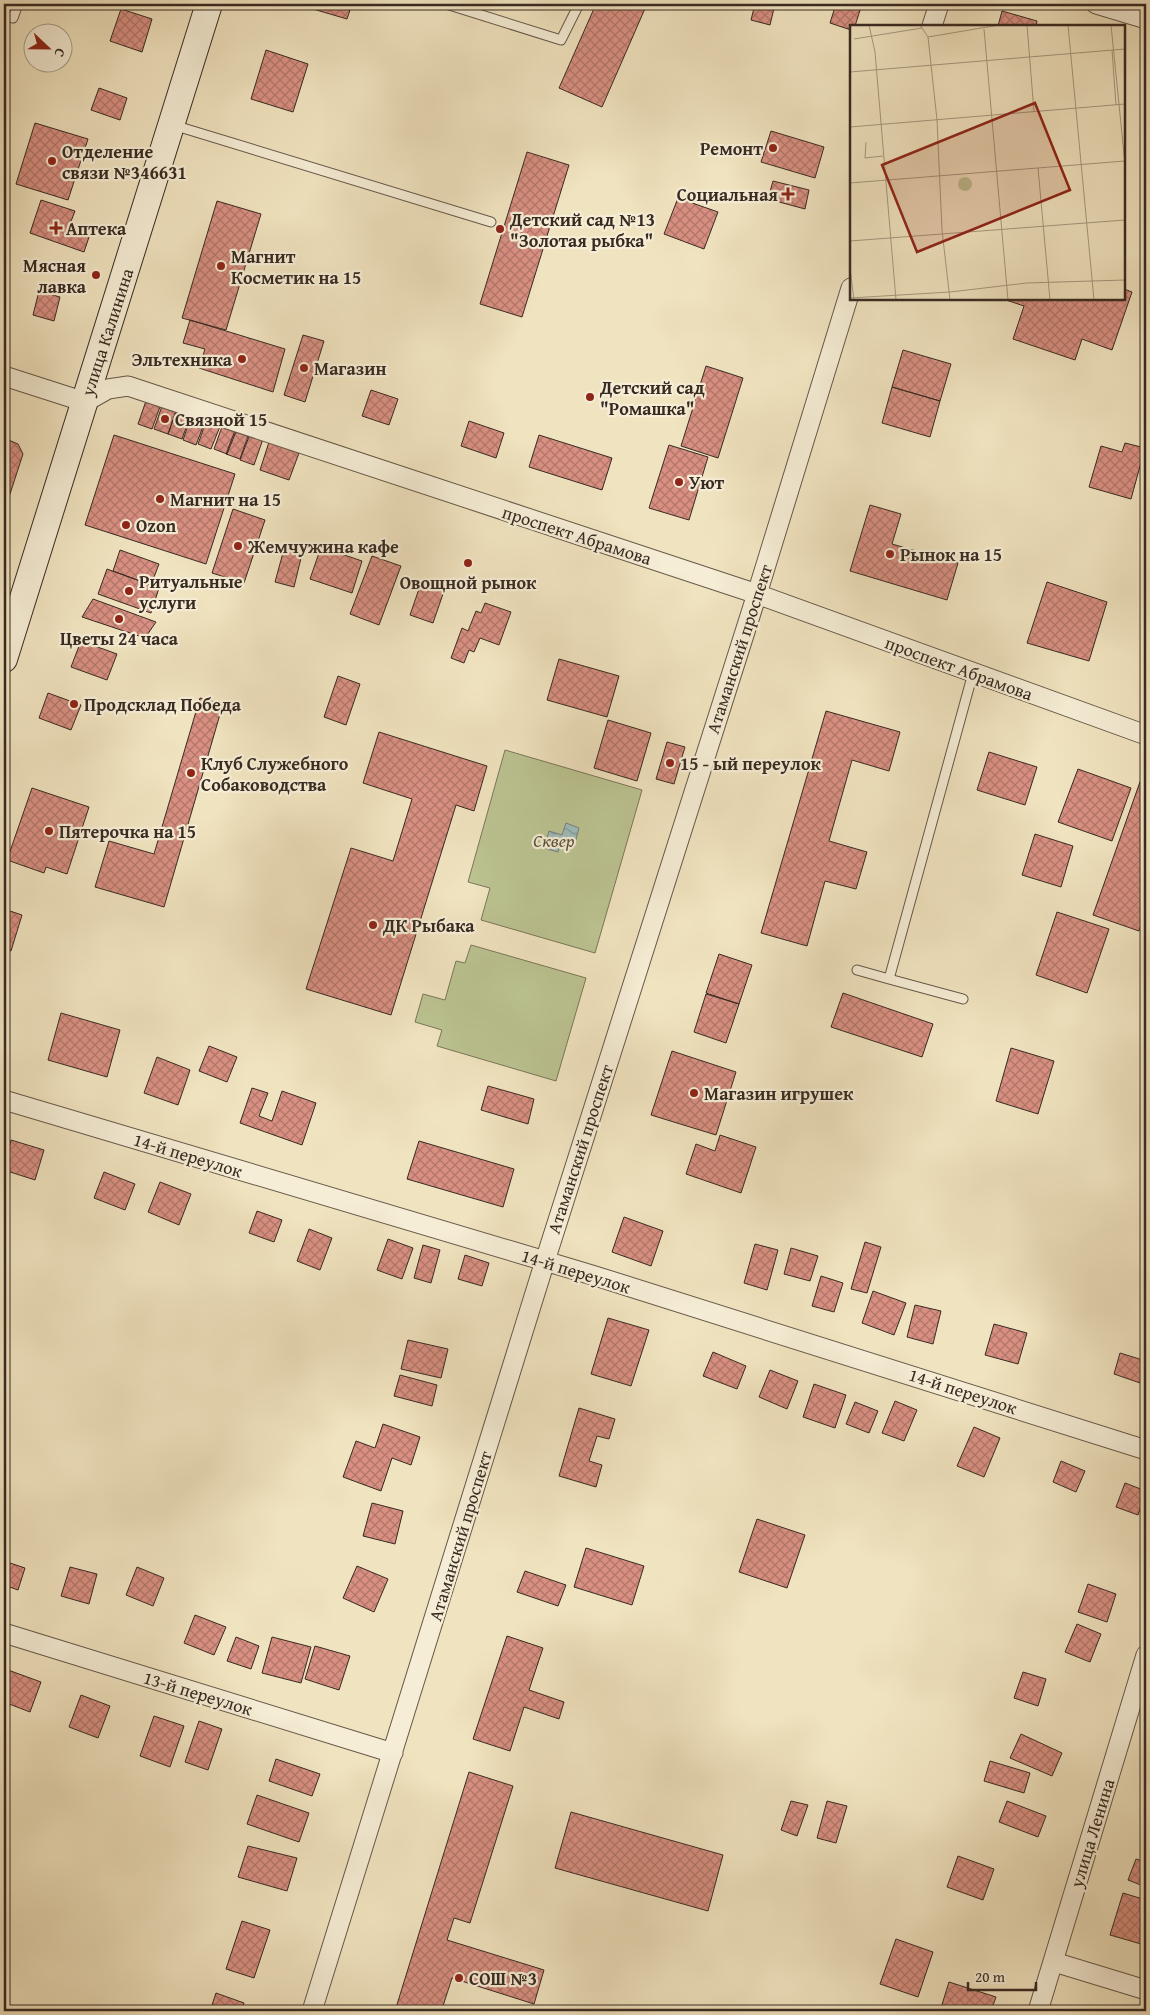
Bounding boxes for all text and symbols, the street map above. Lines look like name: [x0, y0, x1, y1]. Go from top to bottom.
north arrow: [22, 22, 72, 72]
inset map: [850, 25, 1125, 300]
text: С: [49, 45, 71, 60]
place label: Ремонт: [700, 135, 763, 162]
place label: Отделение связи №346631: [62, 138, 187, 186]
marker: Ремонт: [767, 142, 779, 154]
marker: Отделение связи №346631: [46, 155, 58, 167]
place label: Социальная: [677, 181, 778, 208]
marker: Социальная: [782, 188, 794, 200]
place label: Детский сад №13 "Золотая рыбка": [509, 206, 655, 254]
place label: Аптека: [66, 215, 127, 242]
marker: Аптека: [50, 222, 62, 234]
marker: Детский сад №13 "Золотая рыбка": [494, 223, 506, 235]
place label: Магнит Косметик на 15: [231, 243, 361, 291]
place label: Мясная лавка: [23, 252, 87, 300]
marker: Магнит Косметик на 15: [215, 260, 227, 272]
street label: улица Калинина: [73, 264, 141, 400]
marker: Мясная лавка: [90, 269, 102, 281]
place label: Эльтехника: [131, 346, 233, 373]
marker: Эльтехника: [236, 353, 248, 365]
place label: Магазин: [314, 355, 387, 382]
marker: Магазин: [298, 362, 310, 374]
place label: Детский сад "Ромашка": [599, 374, 705, 422]
marker: Детский сад "Ромашка": [584, 391, 596, 403]
place label: Связной 15: [175, 406, 267, 433]
marker: Связной 15: [159, 413, 171, 425]
place label: Уют: [689, 469, 724, 496]
marker: Уют: [673, 476, 685, 488]
place label: Магнит на 15: [170, 486, 281, 513]
marker: Магнит на 15: [154, 493, 166, 505]
street label: проспект Абрамова: [499, 498, 656, 572]
place label: Ozon: [136, 512, 176, 539]
marker: Ozon: [120, 519, 132, 531]
place label: Жемчужина кафе: [247, 533, 399, 560]
marker: Жемчужина кафе: [232, 540, 244, 552]
place label: Рынок на 15: [900, 541, 1002, 568]
marker: Рынок на 15: [884, 548, 896, 560]
marker: Овощной рынок: [462, 557, 474, 569]
street label: Атаманский проспект: [699, 561, 779, 737]
place label: Ритуальные услуги: [138, 568, 243, 616]
place label: Овощной рынок: [400, 569, 537, 596]
marker: Ритуальные услуги: [123, 585, 135, 597]
marker: Цветы 24 часа: [113, 613, 125, 625]
place label: Цветы 24 часа: [60, 625, 179, 652]
street label: проспект Абрамова: [881, 629, 1037, 707]
place label: Продсклад Победа: [84, 691, 242, 718]
marker: Продсклад Победа: [68, 698, 80, 710]
place label: Клуб Служебного Собаководства: [201, 750, 349, 798]
place label: 15 - ый переулок: [680, 750, 821, 777]
marker: 15 - ый переулок: [664, 757, 676, 769]
marker: Клуб Служебного Собаководства: [185, 767, 197, 779]
place label: Пятерочка на 15: [59, 818, 196, 845]
marker: Пятерочка на 15: [43, 825, 55, 837]
park label: Сквер: [533, 827, 575, 854]
place label: ДК Рыбака: [382, 912, 475, 939]
marker: ДК Рыбака: [367, 919, 379, 931]
street label: Атаманский проспект: [540, 1061, 620, 1237]
place label: Магазин игрушек: [704, 1080, 854, 1107]
marker: Магазин игрушек: [688, 1087, 700, 1099]
street label: 14-й переулок: [130, 1126, 246, 1185]
street label: 14-й переулок: [518, 1242, 634, 1301]
street label: 14-й переулок: [905, 1361, 1021, 1421]
street label: Атаманский проспект: [421, 1447, 499, 1624]
street label: 13-й переулок: [140, 1664, 256, 1723]
street label: улица Ленина: [1062, 1775, 1121, 1892]
scale bar: [968, 1960, 1035, 1992]
place label: СОШ №3: [469, 1965, 537, 1992]
text: 20 m: [975, 1966, 1006, 1987]
marker: СОШ №3: [453, 1972, 465, 1984]

